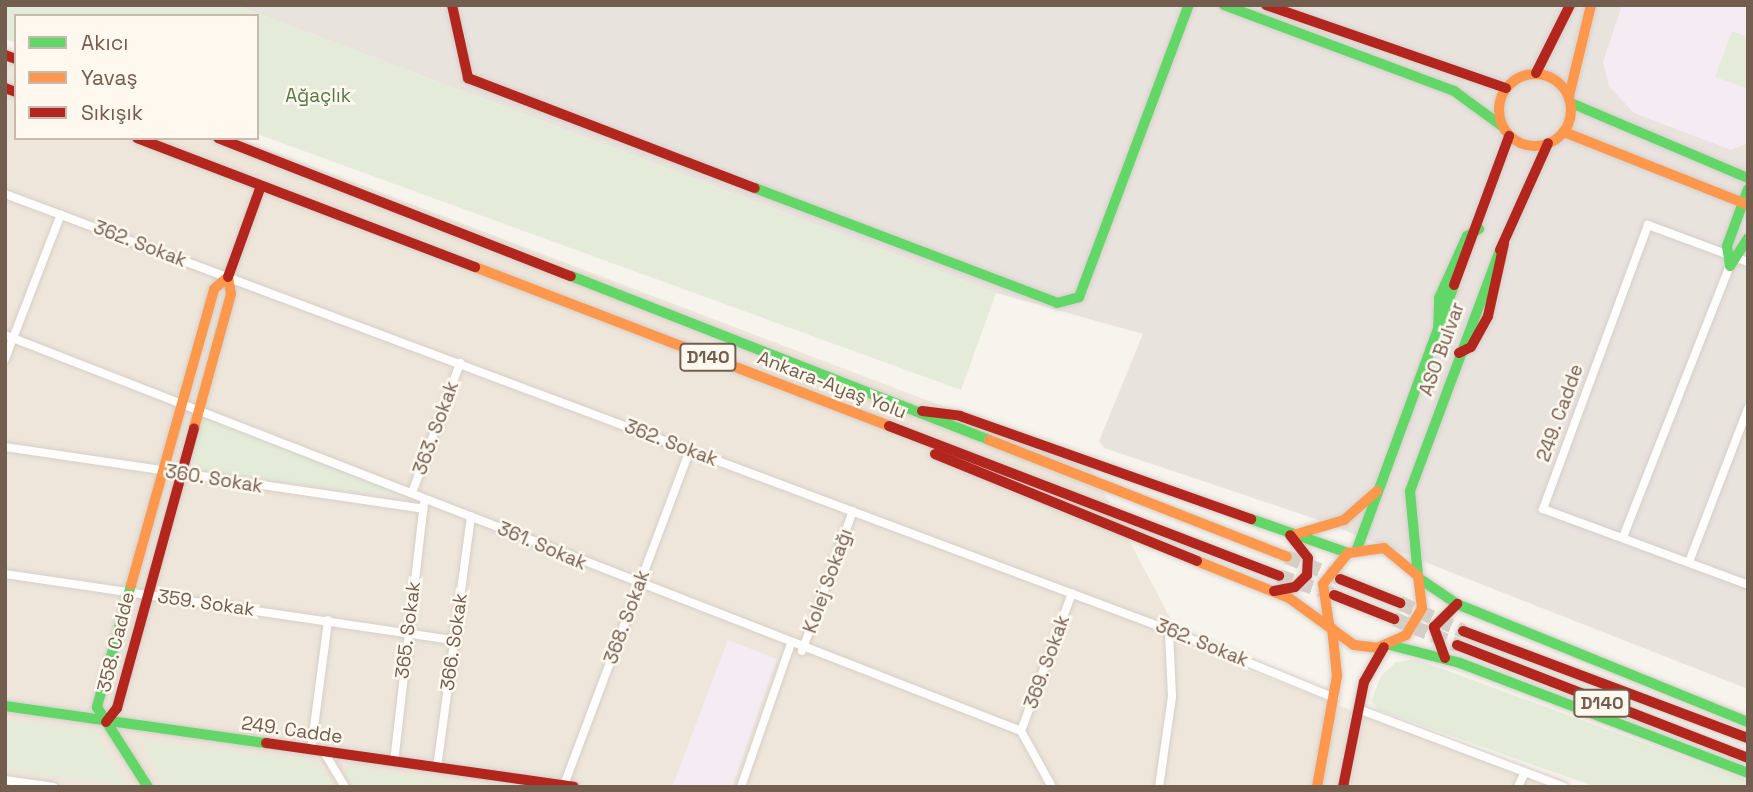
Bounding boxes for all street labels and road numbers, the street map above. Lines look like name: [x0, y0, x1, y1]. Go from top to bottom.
street label: 362. Sokak: [90, 216, 190, 272]
street label: ASO Bulvar: [1415, 299, 1469, 399]
road number: D140: [678, 342, 738, 372]
street label: Ankara-Ayaş Yolu: [754, 346, 910, 424]
street label: 249. Cadde: [1532, 361, 1588, 465]
street label: 363. Sokak: [408, 378, 464, 478]
street label: 362. Sokak: [621, 415, 721, 471]
street label: 360. Sokak: [163, 460, 265, 498]
street label: 361. Sokak: [494, 517, 590, 575]
street label: Kolej Sokağı: [799, 526, 857, 636]
street label: 368. Sokak: [599, 567, 655, 667]
street label: 365. Sokak: [391, 580, 425, 680]
street label: 359. Sokak: [156, 585, 256, 621]
street label: 358. Cadde: [92, 589, 140, 695]
street label: 366. Sokak: [436, 591, 472, 693]
street label: 369. Sokak: [1019, 612, 1075, 712]
street label: 362. Sokak: [1152, 614, 1252, 672]
road number: D140: [1572, 688, 1632, 718]
street label: 249. Cadde: [240, 712, 344, 748]

